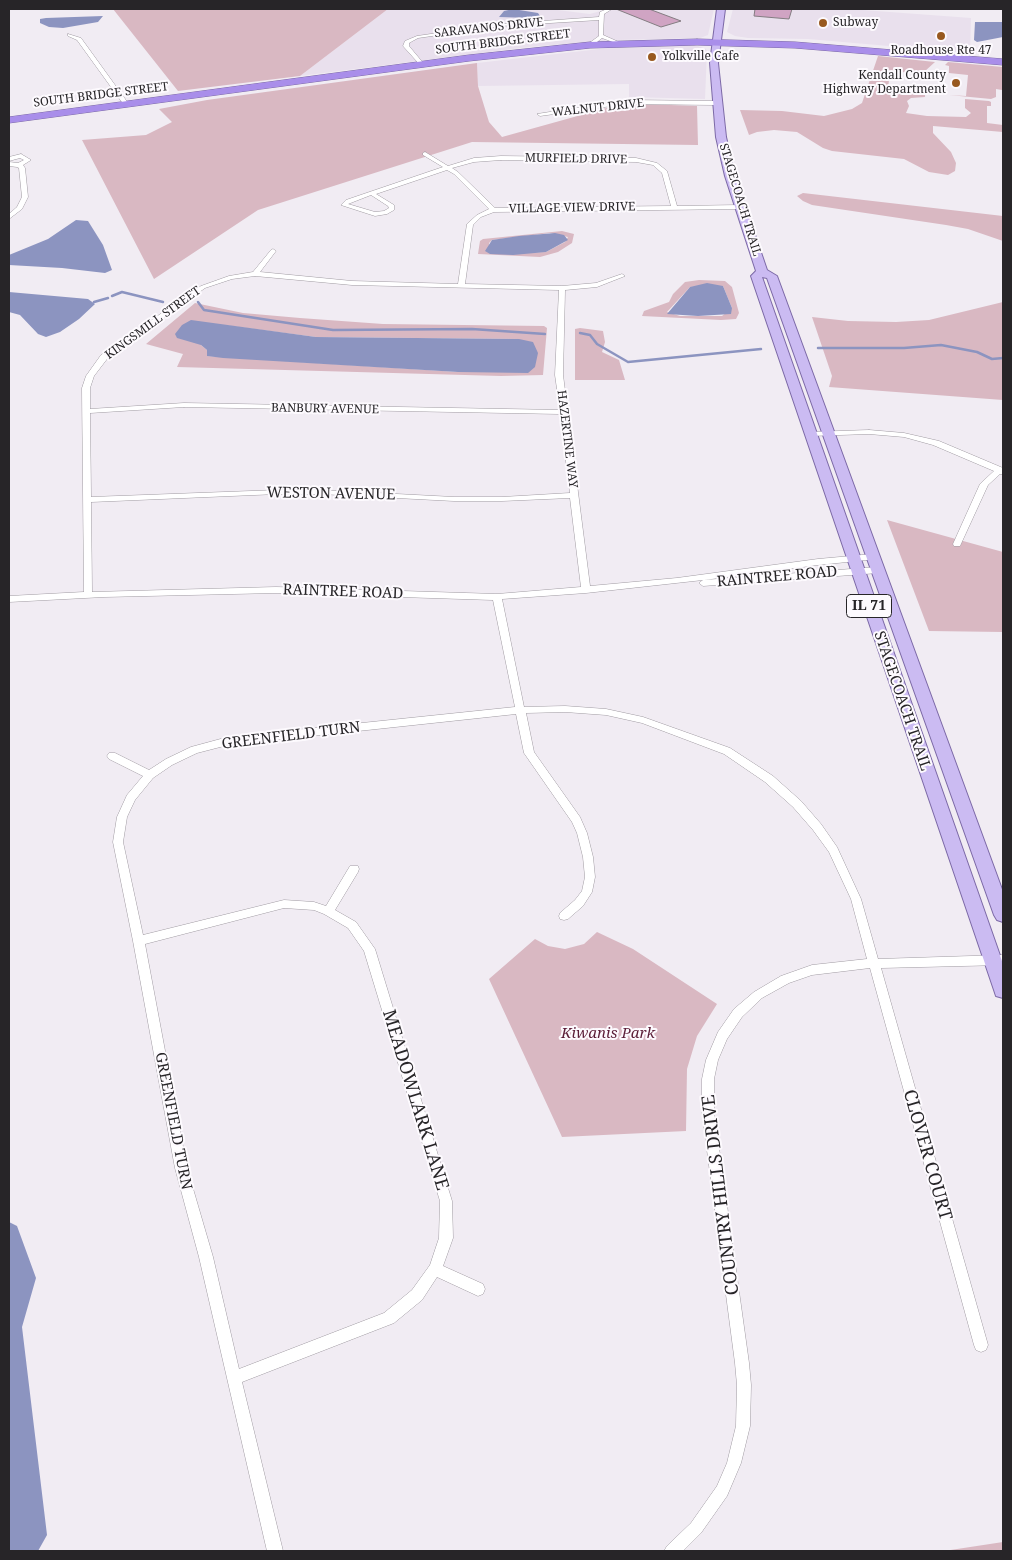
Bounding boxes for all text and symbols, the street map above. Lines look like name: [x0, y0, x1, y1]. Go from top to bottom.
street label: SARAVANOS DRIVE: [434, 15, 544, 41]
place label: Subway: [833, 16, 878, 30]
marker: Subway: [817, 17, 829, 29]
street label: SOUTH BRIDGE STREET: [435, 27, 571, 57]
marker: Roadhouse Rte 47: [935, 30, 947, 42]
place label: Roadhouse Rte 47: [890, 44, 992, 58]
place label: Yolkville Cafe: [662, 50, 739, 64]
marker: Yolkville Cafe: [646, 51, 658, 63]
place label: Kendall County Highway Department: [823, 69, 946, 97]
marker: Kendall County Highway Department: [950, 77, 962, 89]
street label: SOUTH BRIDGE STREET: [33, 80, 169, 110]
street label: WALNUT DRIVE: [551, 96, 645, 120]
street label: STAGECOACH TRAIL: [716, 142, 764, 258]
street label: MURFIELD DRIVE: [525, 151, 627, 167]
street label: VILLAGE VIEW DRIVE: [508, 200, 636, 216]
street label: KINGSMILL STREET: [102, 283, 204, 363]
street label: HAZERTINE WAY: [554, 389, 580, 489]
street label: BANBURY AVENUE: [271, 401, 379, 417]
street label: WESTON AVENUE: [267, 484, 395, 504]
street label: RAINTREE ROAD: [716, 563, 838, 591]
street label: RAINTREE ROAD: [282, 581, 404, 603]
road number: IL 71: [846, 594, 892, 618]
street label: STAGECOACH TRAIL: [870, 629, 934, 773]
street label: GREENFIELD TURN: [221, 719, 361, 753]
street label: MEADOWLARK LANE: [377, 1007, 453, 1193]
park label: Kiwanis Park: [561, 1025, 655, 1043]
street label: GREENFIELD TURN: [151, 1051, 195, 1191]
street label: CLOVER COURT: [898, 1087, 956, 1223]
street label: COUNTRY HILLS DRIVE: [698, 1093, 744, 1297]

